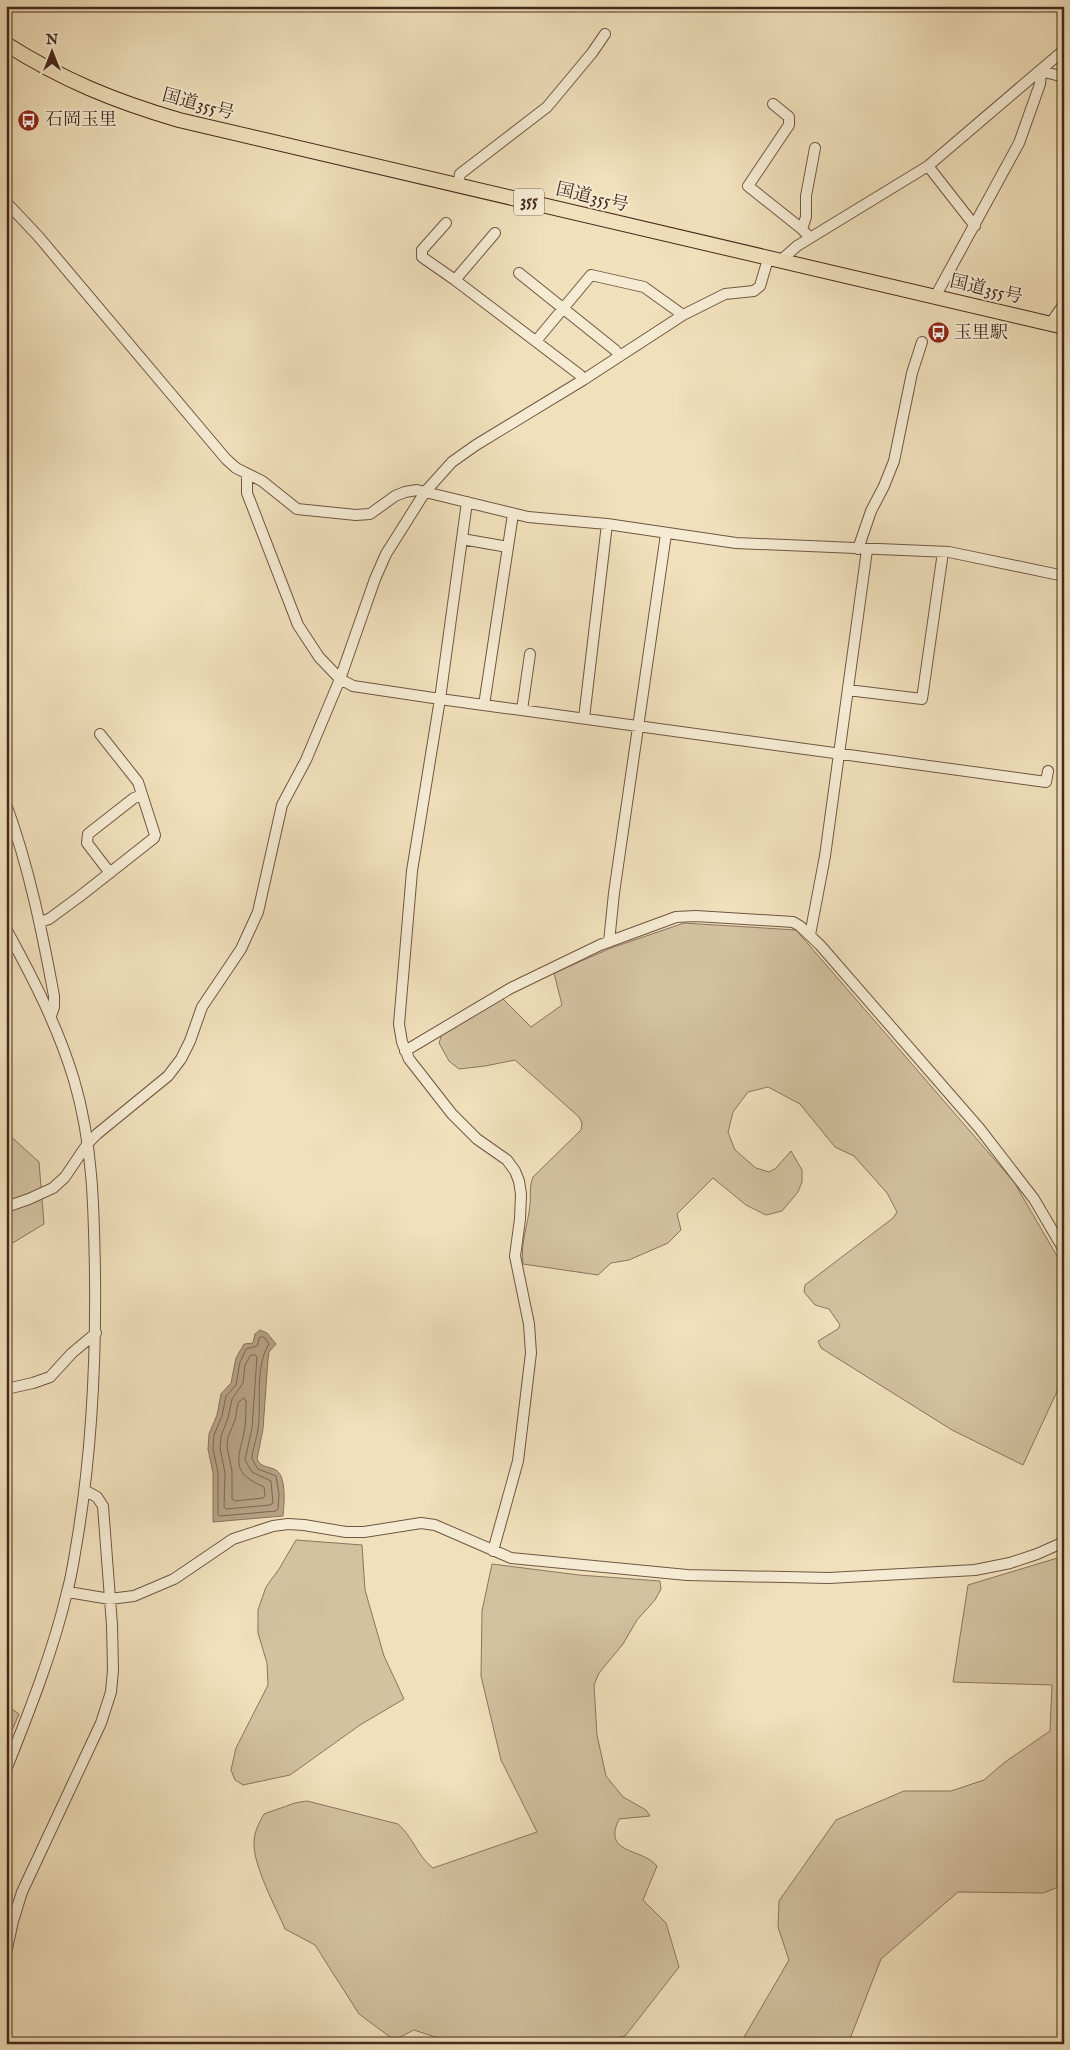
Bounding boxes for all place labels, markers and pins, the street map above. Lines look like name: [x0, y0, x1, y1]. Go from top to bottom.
bus stop icon: 石岡玉里: [17, 108, 41, 132]
place label: 石岡玉里: [45, 109, 117, 132]
bus stop icon: 玉里駅: [926, 321, 950, 345]
place label: 玉里駅: [954, 322, 1008, 345]

